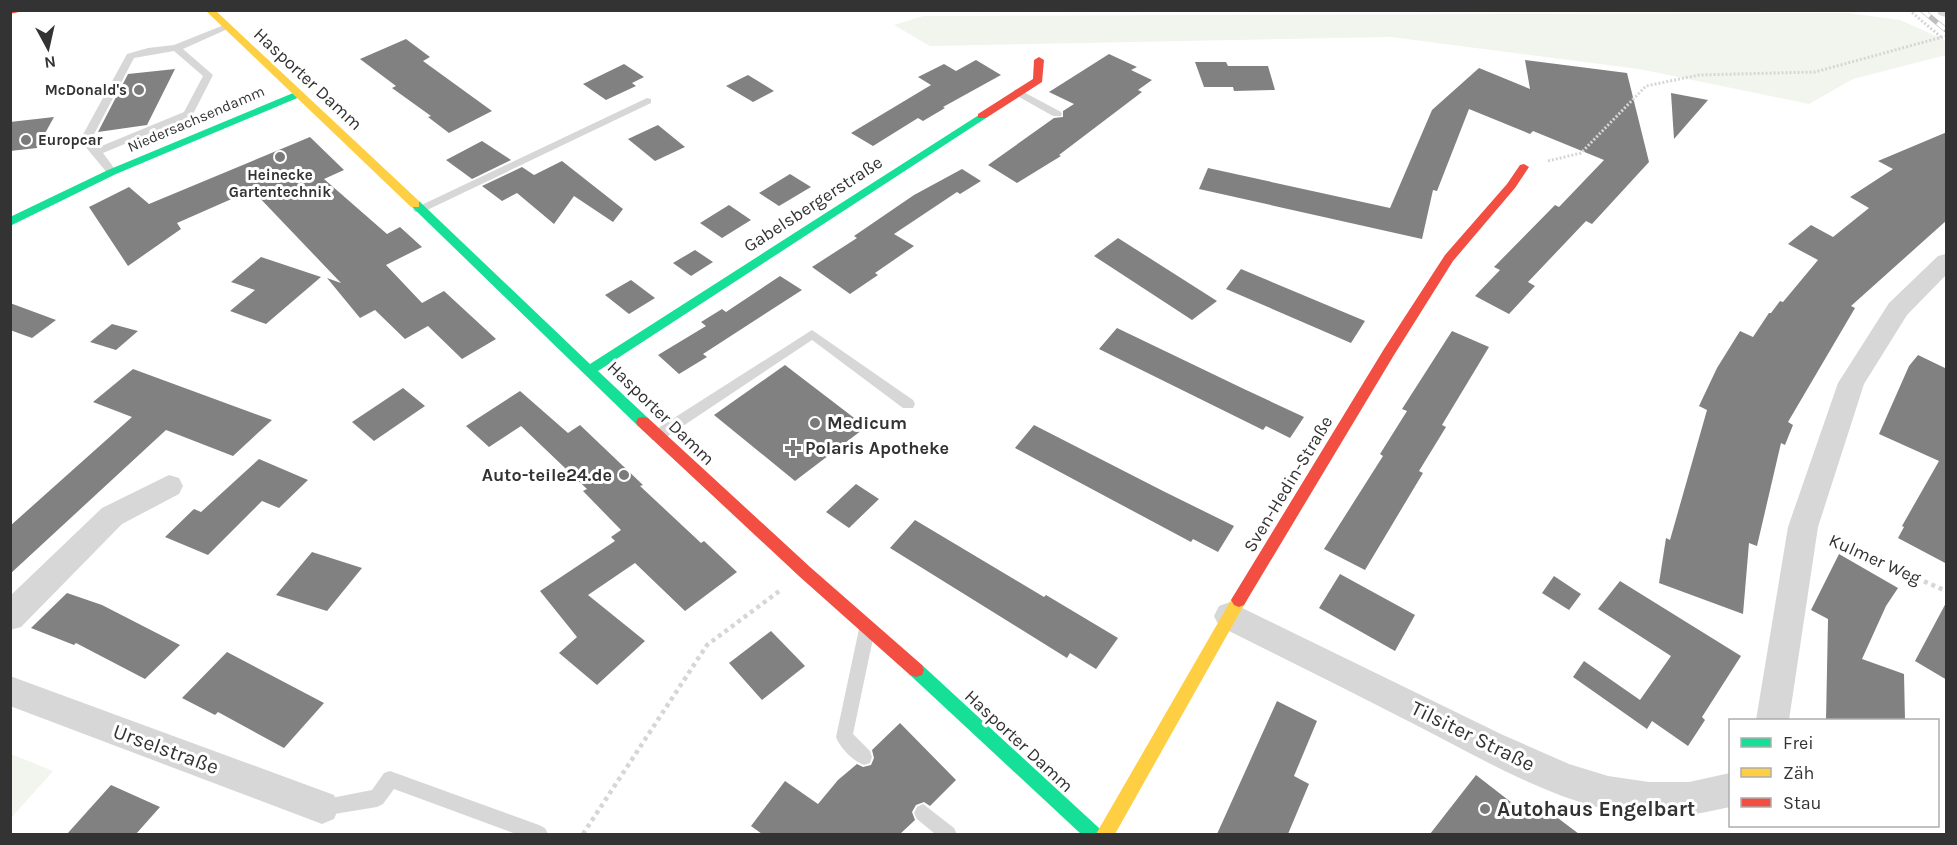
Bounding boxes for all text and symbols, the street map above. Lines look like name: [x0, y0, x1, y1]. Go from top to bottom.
north arrow: [18, 18, 78, 78]
street label: Hasporter Damm: [249, 23, 367, 135]
text: N: [43, 52, 57, 73]
place label: McDonald's: [45, 81, 127, 99]
street label: Niedersachsendamm: [125, 82, 267, 156]
marker: McDonald's: [132, 83, 146, 97]
place label: Europcar: [38, 131, 102, 149]
marker: Europcar: [19, 133, 33, 147]
marker: Heinecke Gartentechnik: [273, 150, 287, 164]
street label: Gabelsbergerstraße: [740, 151, 886, 257]
place label: Heinecke Gartentechnik: [229, 166, 331, 201]
street label: Hasporter Damm: [603, 356, 719, 470]
place label: Medicum: [827, 412, 907, 434]
street label: Sven-Hedin-Straße: [1239, 412, 1337, 556]
marker: Medicum: [808, 416, 822, 430]
place label: Polaris Apotheke: [805, 437, 949, 459]
marker: Polaris Apotheke: [786, 441, 800, 455]
place label: Auto-teile24.de: [482, 464, 612, 486]
marker: Auto-teile24.de: [617, 468, 631, 482]
street label: Kulmer Weg: [1825, 529, 1925, 589]
street label: Hasporter Damm: [960, 685, 1078, 797]
street label: Tilsiter Straße: [1407, 696, 1539, 776]
street label: Urselstraße: [110, 719, 222, 779]
legend: [1729, 719, 1939, 827]
text: Frei: [1783, 732, 1814, 754]
text: Zäh: [1783, 762, 1814, 784]
text: Stau: [1783, 792, 1821, 814]
place label: Autohaus Engelbart: [1497, 797, 1695, 821]
marker: Autohaus Engelbart: [1478, 802, 1492, 816]

